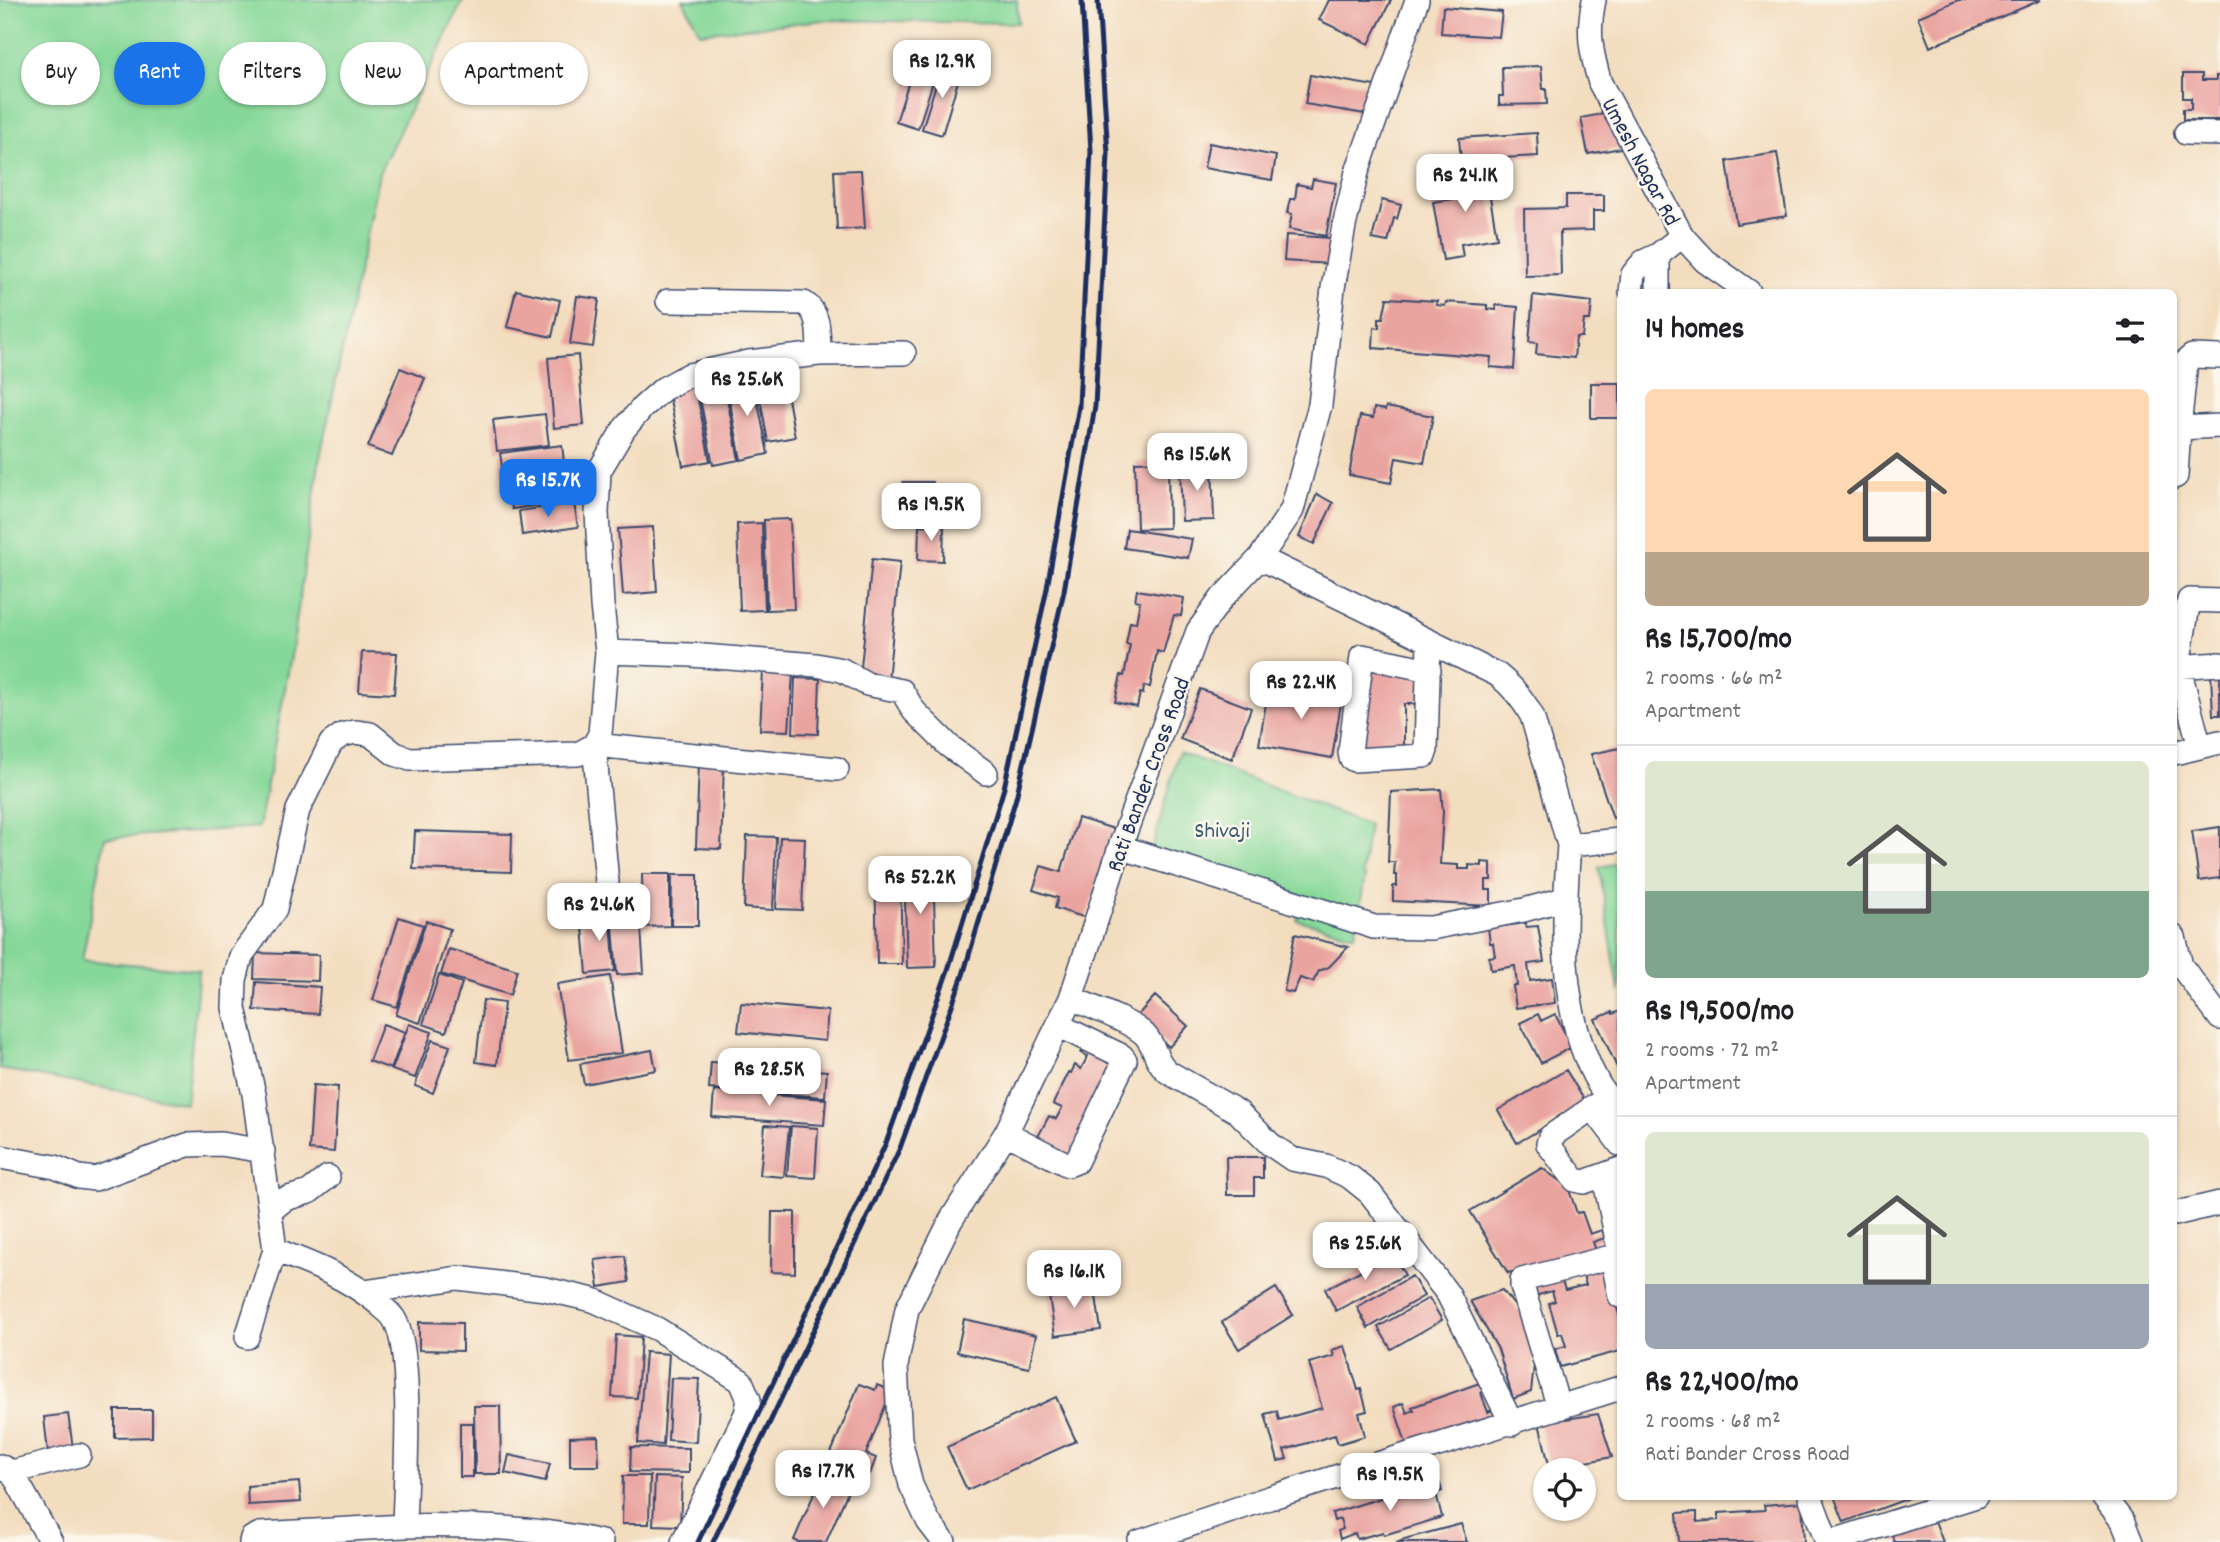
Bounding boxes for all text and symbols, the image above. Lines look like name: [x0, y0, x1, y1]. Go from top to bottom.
pin: Rs 12.9K: [870, 41, 1014, 100]
chip: Buy: [21, 42, 100, 105]
chip: Rent: [114, 42, 205, 105]
chip: Filters: [219, 42, 326, 105]
chip: New: [340, 42, 426, 105]
chip: Apartment: [440, 42, 588, 105]
text: Rs 12.9K: [909, 46, 975, 79]
street label: Umesh Nagar Rd: [1591, 93, 1687, 233]
pin: Rs 24.1K: [1393, 154, 1537, 214]
text: Rs 24.1K: [1432, 160, 1498, 193]
text: 14 homes: [1645, 310, 1744, 353]
icon: filters: [2111, 312, 2149, 350]
pin: Rs 25.6K: [675, 358, 819, 418]
text: Rs 25.6K: [711, 364, 783, 397]
pin: Rs 15.6K: [1125, 434, 1269, 493]
icon: home: [1834, 434, 1960, 560]
text: Rs 15.6K: [1163, 439, 1231, 472]
pin: Rs 15.7K: [476, 460, 620, 519]
text: Rs 15.7K: [515, 465, 581, 498]
pin: Rs 19.5K: [859, 484, 1003, 543]
text: Rs 19.5K: [898, 489, 964, 522]
text: Rs 15,700/mo: [1645, 620, 1792, 663]
pin: Rs 22.4K: [1229, 662, 1373, 721]
text: 2 rooms · 66 m²: [1645, 663, 1783, 696]
text: Rs 22.4K: [1266, 667, 1336, 700]
street label: Rati Bander Cross Road: [1100, 673, 1201, 877]
text: Apartment: [1645, 696, 1741, 729]
icon: home: [1834, 806, 1960, 932]
park label: Shivaji: [1194, 816, 1250, 849]
pin: Rs 52.2K: [848, 856, 992, 916]
text: Rs 52.2K: [884, 862, 956, 895]
pin: Rs 24.6K: [527, 884, 671, 943]
text: Rs 24.6K: [563, 889, 635, 922]
text: Rs 19,500/mo: [1645, 992, 1794, 1035]
text: 2 rooms · 72 m²: [1645, 1035, 1779, 1068]
pin: Rs 28.5K: [697, 1048, 841, 1108]
text: Rs 28.5K: [734, 1054, 804, 1087]
text: Apartment: [1645, 1068, 1741, 1101]
icon: home: [1834, 1177, 1960, 1303]
pin: Rs 25.6K: [1293, 1222, 1437, 1282]
text: Rs 25.6K: [1329, 1228, 1401, 1261]
pin: Rs 16.1K: [1002, 1250, 1146, 1310]
text: Rs 16.1K: [1043, 1256, 1105, 1289]
text: Rs 22,400/mo: [1645, 1363, 1799, 1406]
text: 2 rooms · 68 m²: [1645, 1406, 1781, 1439]
text: Rati Bander Cross Road: [1645, 1439, 1850, 1472]
pin: Rs 17.7K: [751, 1450, 895, 1510]
pin: Rs 19.5K: [1318, 1454, 1462, 1513]
text: Rs 17.7K: [791, 1456, 855, 1489]
map controls: [1533, 1458, 1596, 1521]
button: locate: [1533, 1458, 1596, 1521]
text: Rs 19.5K: [1357, 1459, 1423, 1492]

